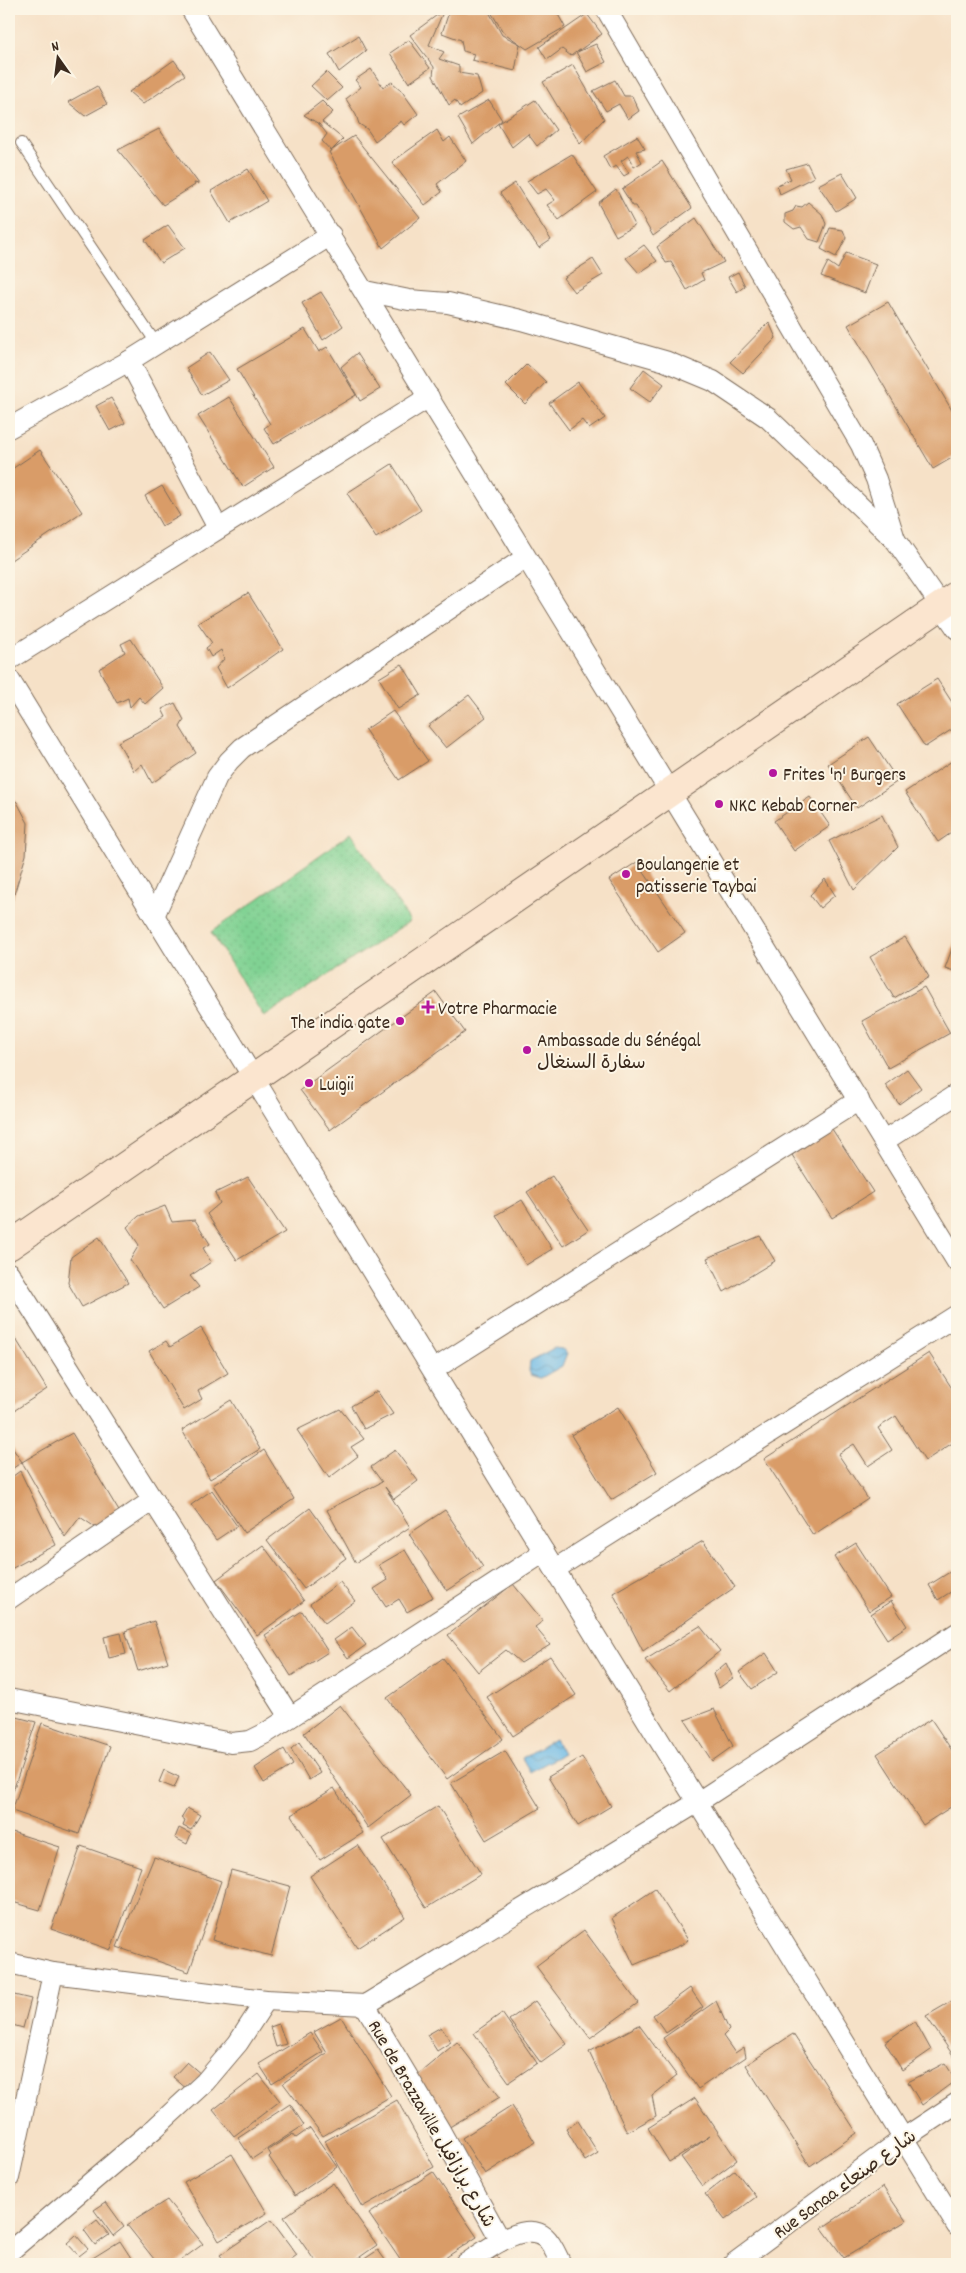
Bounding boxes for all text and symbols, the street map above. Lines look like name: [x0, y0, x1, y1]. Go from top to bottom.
north arrow: [32, 32, 82, 82]
text: N: [50, 37, 61, 58]
place label: Frites 'n' Burgers: [783, 763, 906, 790]
marker: Frites 'n' Burgers: [767, 767, 779, 779]
place label: NKC Kebab Corner: [729, 794, 857, 821]
marker: NKC Kebab Corner: [713, 798, 725, 810]
place label: Boulangerie et patisserie Taybai: [636, 853, 757, 902]
marker: Boulangerie et patisserie Taybai: [620, 868, 632, 880]
place label: Votre Pharmacie: [438, 997, 557, 1024]
marker: Votre Pharmacie: [422, 1001, 434, 1013]
place label: The india gate: [290, 1011, 390, 1038]
marker: The india gate: [394, 1015, 406, 1027]
place label: Ambassade du Sénégal سفارة السنغال: [537, 1029, 701, 1078]
marker: Ambassade du Sénégal سفارة السنغال: [521, 1044, 533, 1056]
place label: Luigii: [319, 1073, 354, 1100]
marker: Luigii: [303, 1077, 315, 1089]
street label: Rue de Brazzaville شارع برازافيل: [359, 2016, 501, 2234]
street label: Rue Sanaa شارع صنعاء: [769, 2125, 923, 2247]

